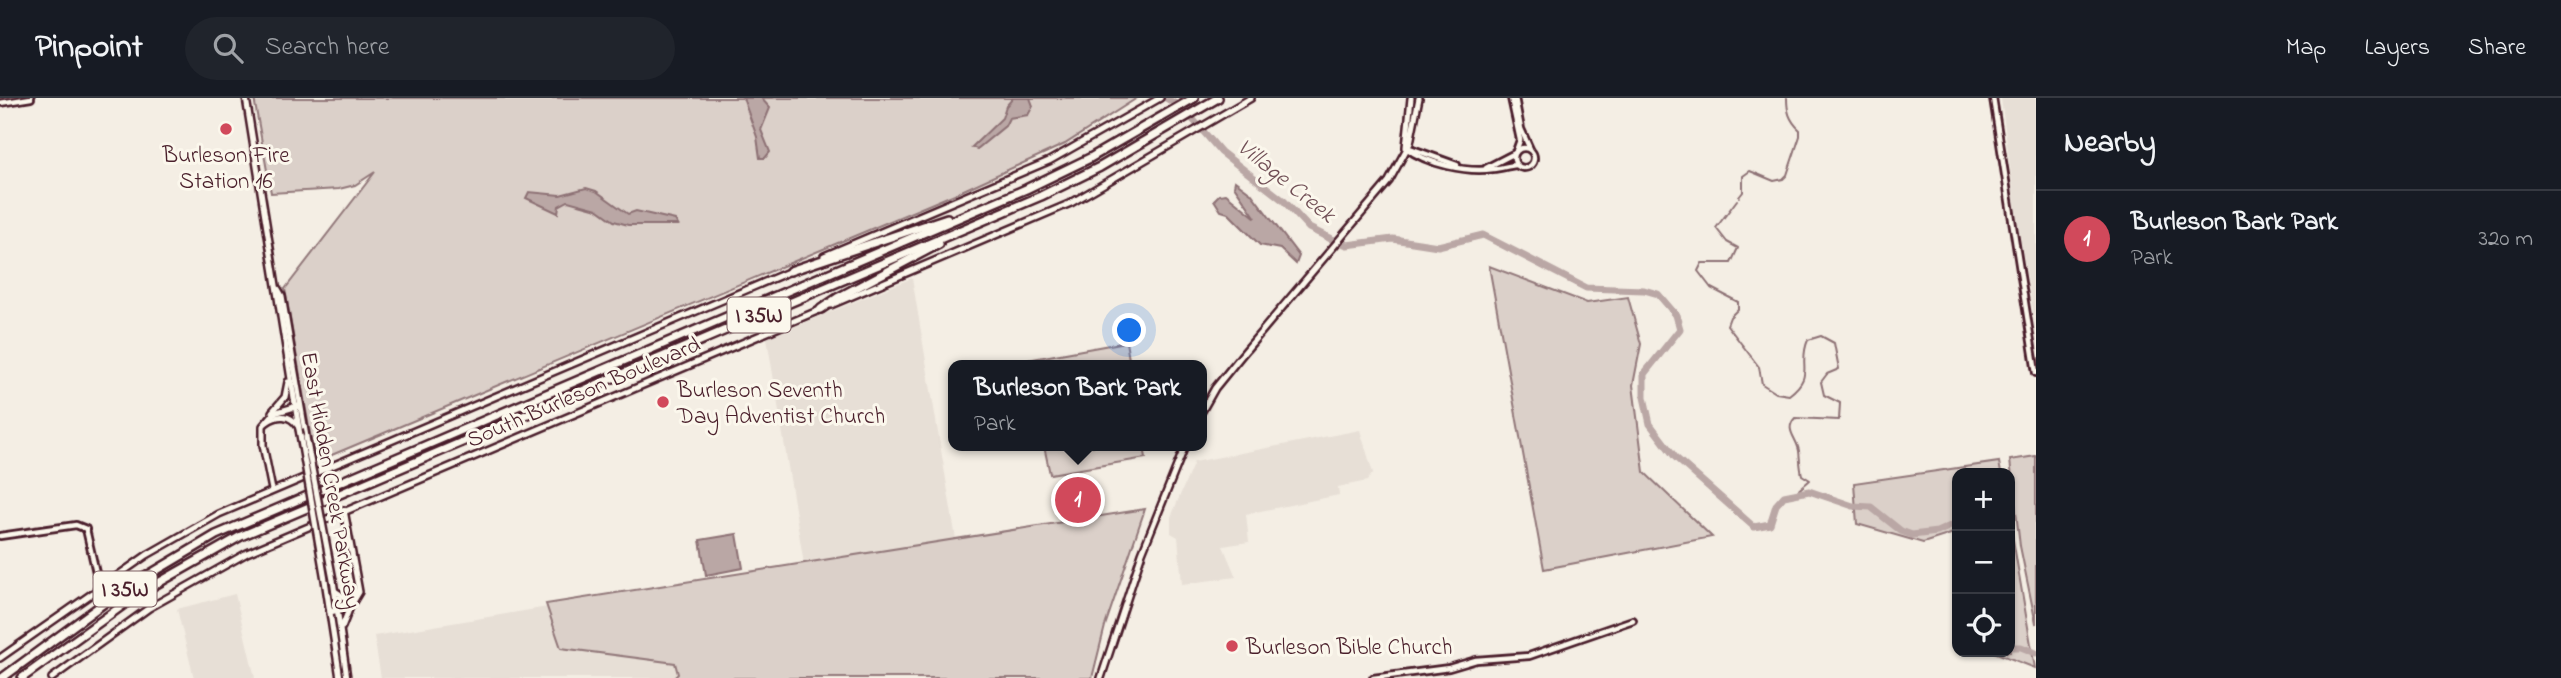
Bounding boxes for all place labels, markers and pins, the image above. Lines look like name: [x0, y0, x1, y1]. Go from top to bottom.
marker: Burleson Fire Station 16: [218, 121, 234, 137]
place label: Burleson Fire Station 16: [161, 140, 290, 199]
place label: Burleson Seventh Day Adventist Church: [676, 375, 885, 436]
marker: Burleson Seventh Day Adventist Church: [655, 394, 671, 410]
pin: 1: [1055, 474, 1101, 526]
place label: Burleson Bible Church: [1245, 632, 1453, 665]
marker: Burleson Bible Church: [1224, 638, 1240, 654]

